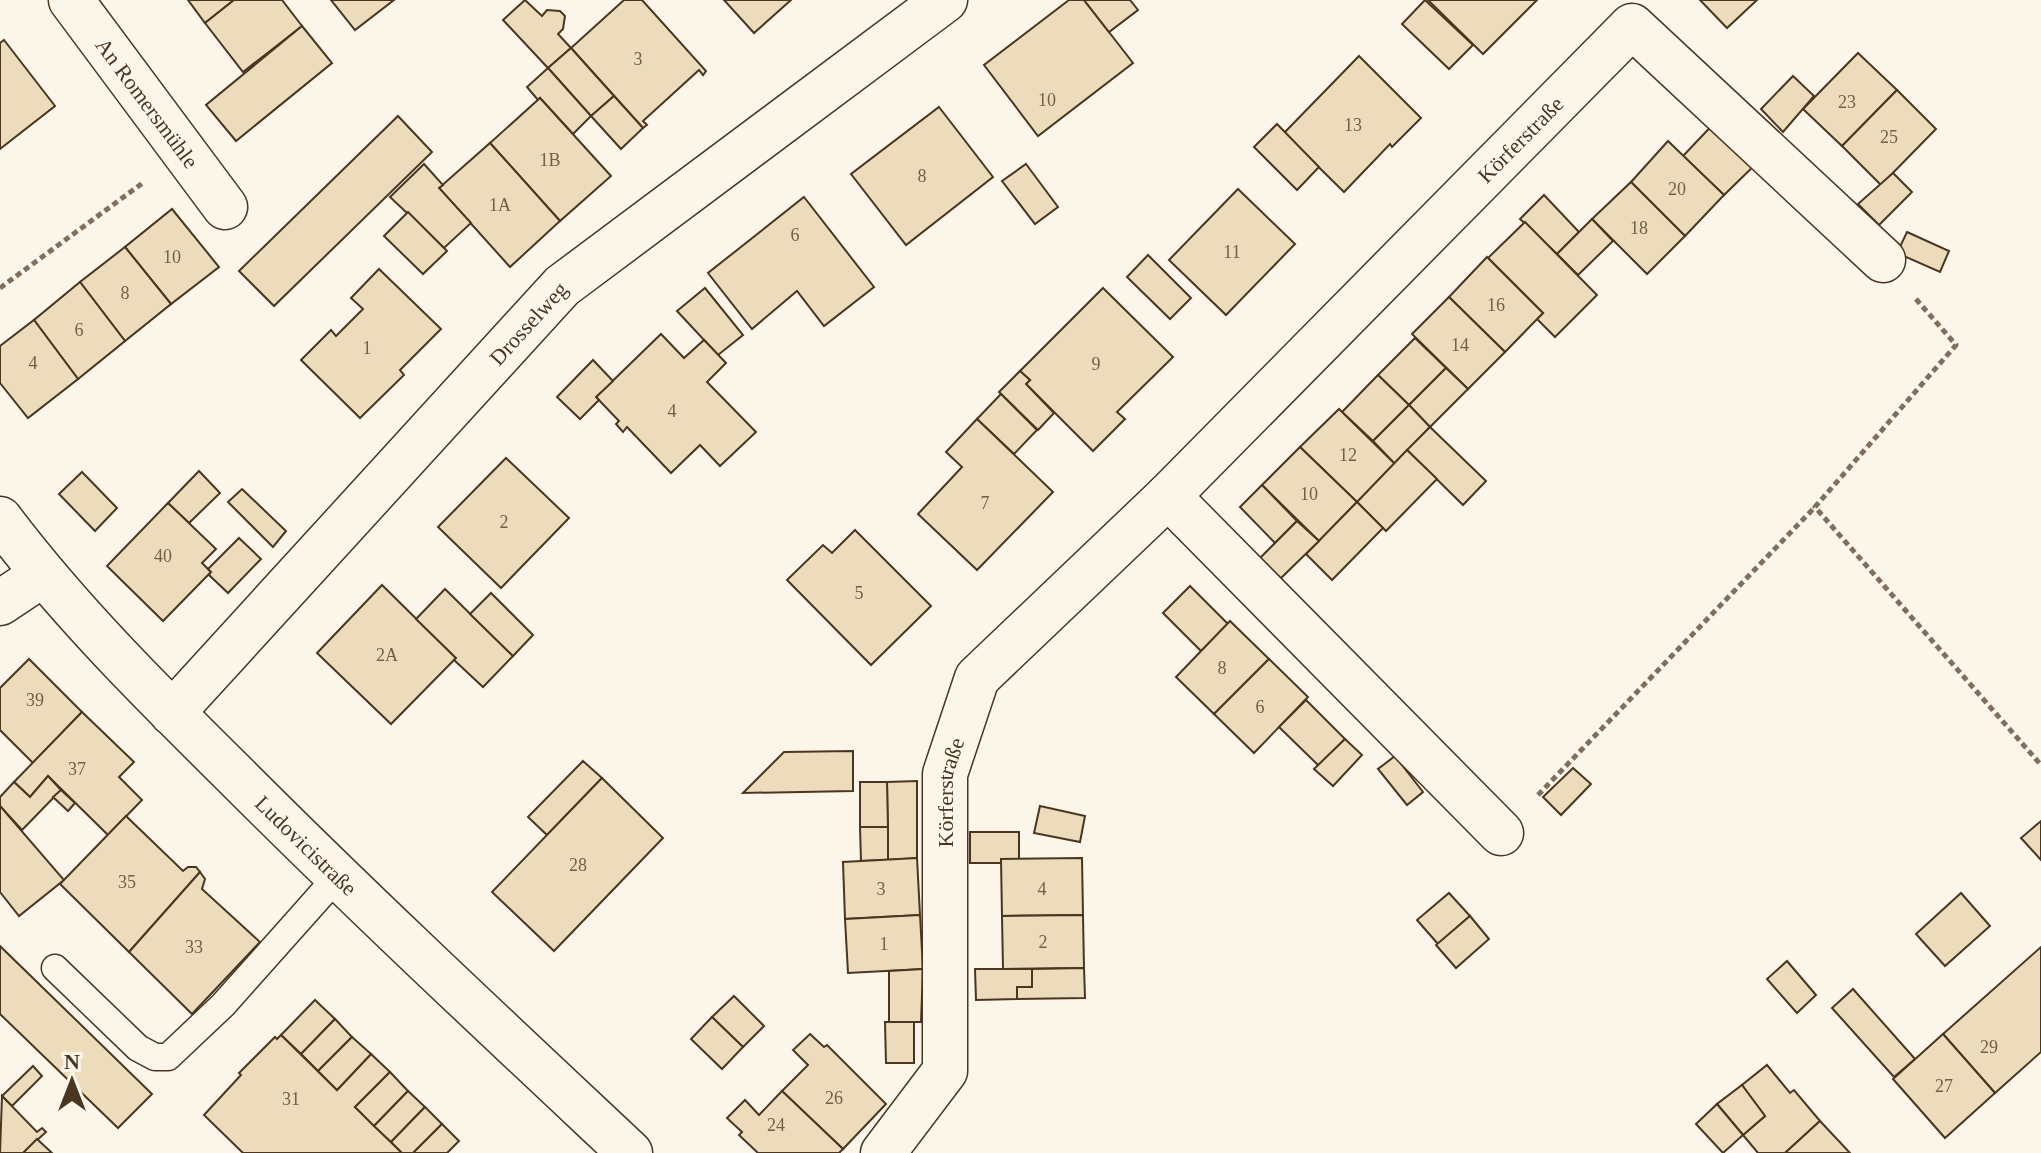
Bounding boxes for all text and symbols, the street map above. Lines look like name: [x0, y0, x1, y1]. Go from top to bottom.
street label: An Romersmühle: [90, 33, 204, 173]
house number: 3: [634, 49, 643, 69]
house number: 10: [1038, 90, 1056, 110]
street label: Körferstraße: [1473, 91, 1568, 188]
house number: 23: [1838, 92, 1856, 112]
house number: 13: [1344, 115, 1362, 135]
house number: 25: [1880, 127, 1898, 147]
house number: 1B: [539, 150, 561, 170]
house number: 8: [918, 166, 927, 186]
house number: 20: [1668, 179, 1686, 199]
house number: 1A: [489, 195, 511, 215]
house number: 18: [1630, 218, 1648, 238]
house number: 6: [791, 225, 800, 245]
house number: 11: [1223, 242, 1241, 262]
house number: 10: [163, 247, 181, 267]
street label: Drosselweg: [484, 277, 573, 370]
house number: 8: [121, 283, 130, 303]
house number: 16: [1487, 295, 1505, 315]
house number: 6: [75, 320, 84, 340]
house number: 14: [1451, 335, 1469, 355]
house number: 1: [363, 338, 372, 358]
house number: 4: [29, 353, 38, 373]
house number: 9: [1092, 354, 1101, 374]
house number: 4: [668, 401, 677, 421]
house number: 12: [1339, 445, 1357, 465]
house number: 10: [1300, 484, 1318, 504]
house number: 7: [981, 493, 990, 513]
house number: 2: [500, 512, 509, 532]
house number: 40: [154, 546, 172, 566]
house number: 5: [855, 583, 864, 603]
house number: 2A: [376, 645, 398, 665]
house number: 8: [1218, 658, 1227, 678]
house number: 39: [26, 690, 44, 710]
house number: 6: [1256, 697, 1265, 717]
street label: Körferstraße: [933, 734, 969, 847]
house number: 37: [68, 759, 86, 779]
street label: Ludovicistraße: [250, 791, 362, 901]
house number: 28: [569, 855, 587, 875]
house number: 35: [118, 872, 136, 892]
house number: 3: [877, 879, 886, 899]
house number: 4: [1038, 879, 1047, 899]
house number: 2: [1039, 932, 1048, 952]
house number: 1: [880, 934, 889, 954]
house number: 33: [185, 937, 203, 957]
house number: 29: [1980, 1037, 1998, 1057]
north arrow: [32, 1041, 112, 1121]
text: N: [64, 1049, 80, 1074]
house number: 27: [1935, 1076, 1953, 1096]
house number: 26: [825, 1088, 843, 1108]
house number: 31: [282, 1089, 300, 1109]
house number: 24: [767, 1115, 785, 1135]

